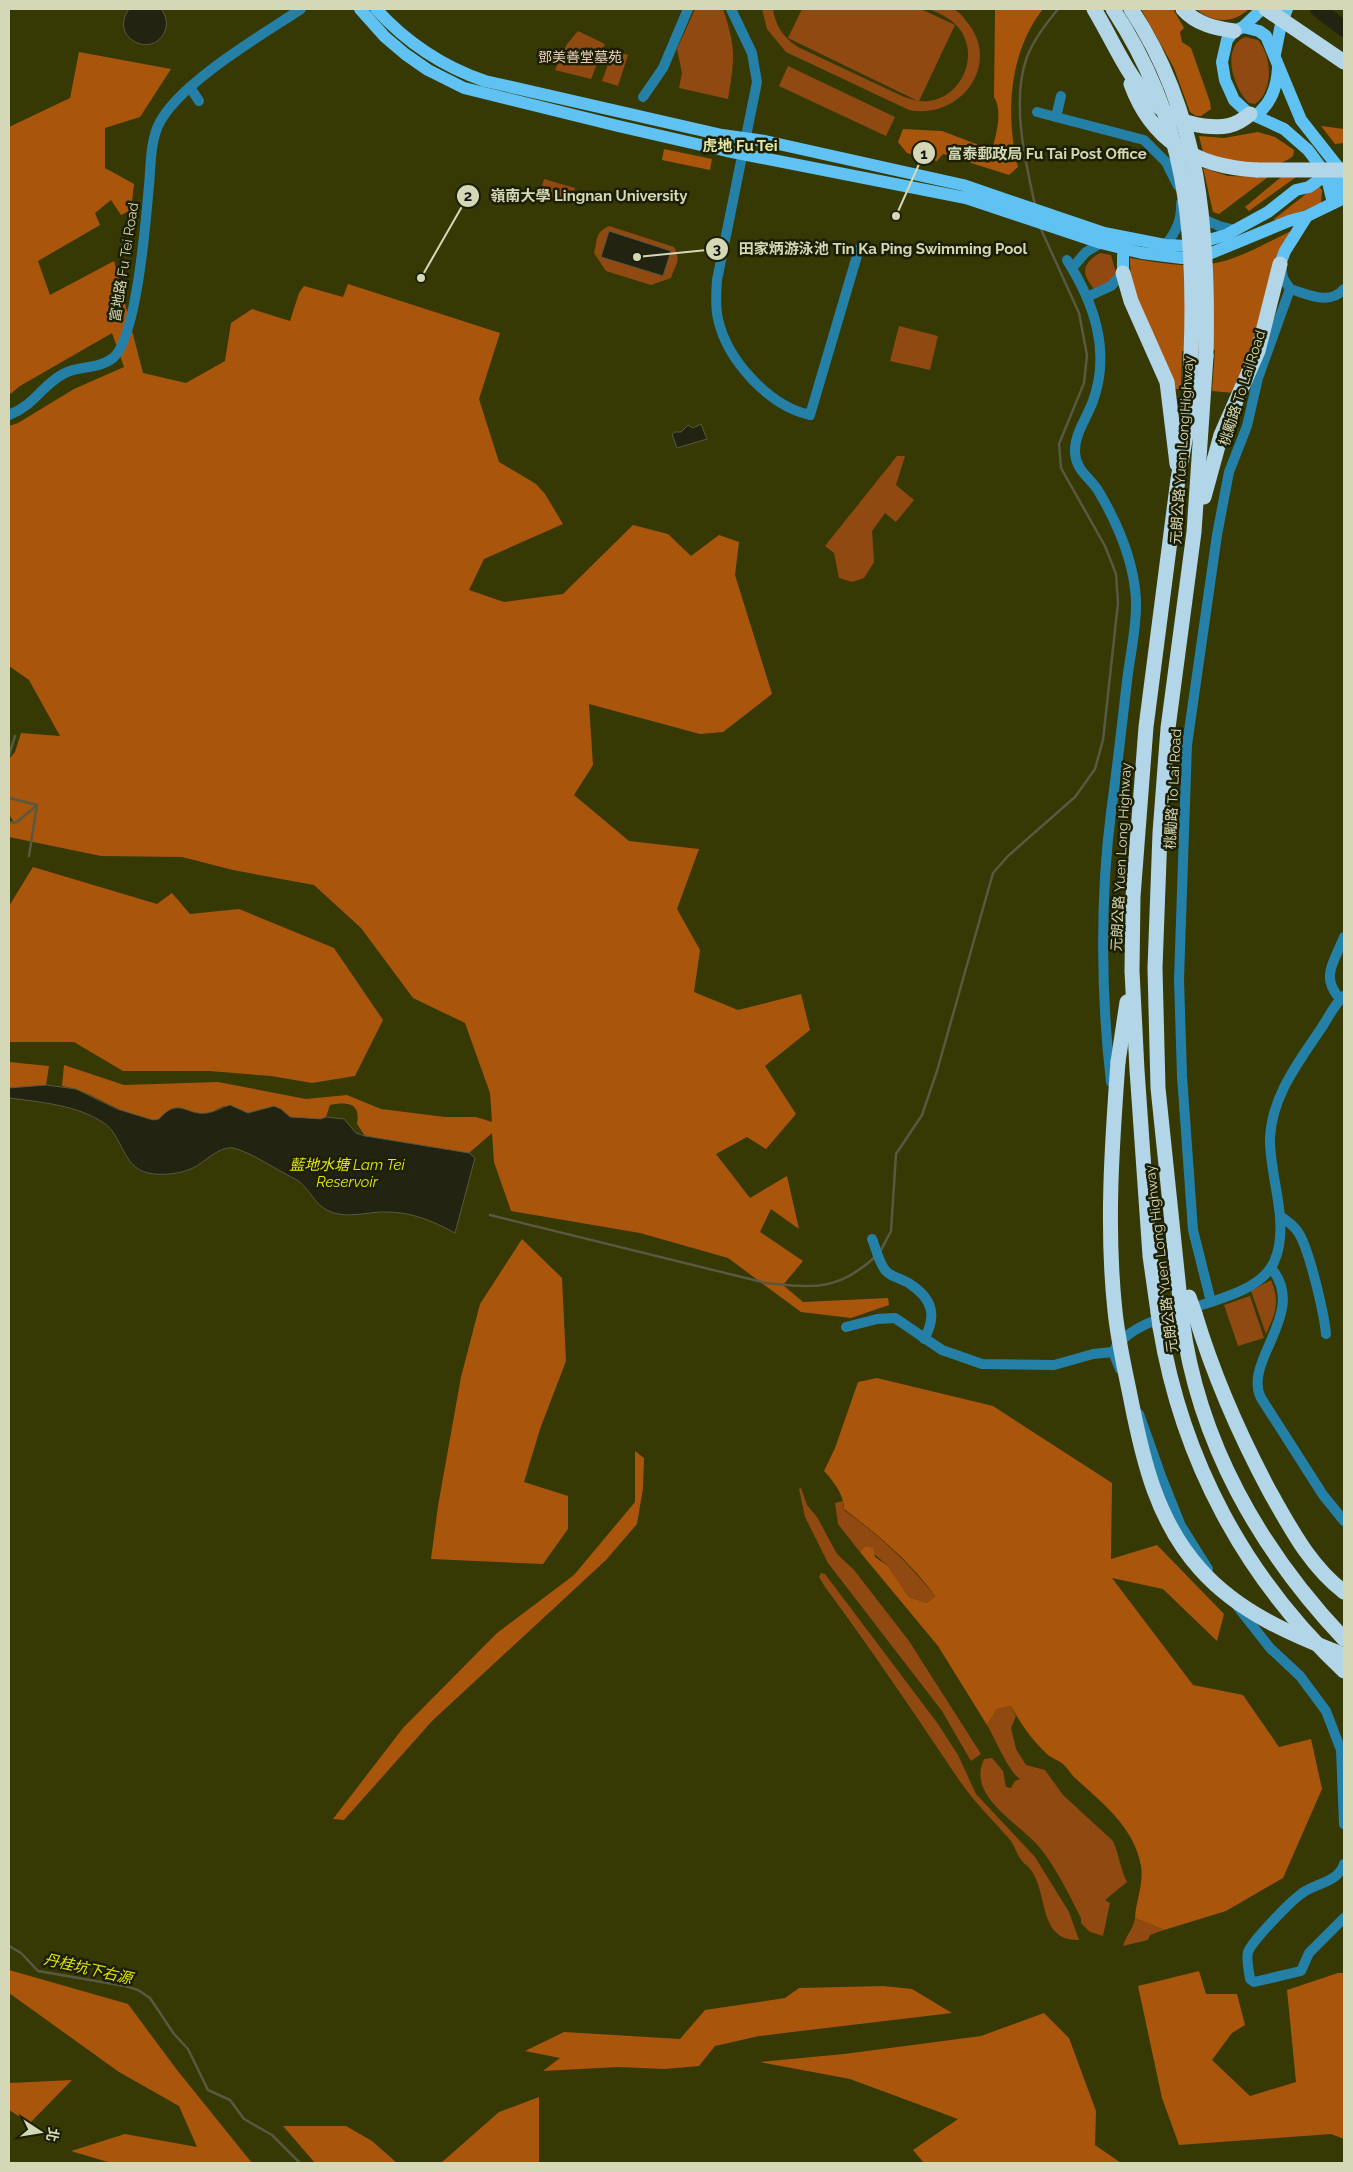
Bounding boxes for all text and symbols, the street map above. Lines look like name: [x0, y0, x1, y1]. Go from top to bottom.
park label: 鄧美善堂墓苑: [538, 49, 622, 65]
district label: 虎地 Fu Tei: [703, 137, 777, 155]
callout: 富泰郵政局 Fu Tai Post Office: [912, 138, 1157, 168]
text: 1: [920, 145, 928, 163]
text: 富泰郵政局 Fu Tai Post Office: [947, 145, 1147, 163]
callout: 嶺南大學 Lingnan University: [455, 181, 697, 211]
text: 2: [464, 187, 472, 205]
text: 嶺南大學 Lingnan University: [490, 187, 688, 205]
street label: 富地路 Fu Tei Road: [107, 201, 141, 323]
callout: 田家炳游泳池 Tin Ka Ping Swimming Pool: [704, 234, 1038, 264]
text: 3: [713, 240, 721, 258]
text: 田家炳游泳池 Tin Ka Ping Swimming Pool: [739, 240, 1027, 258]
street label: 桃勵路 To Lai Road: [1216, 328, 1268, 448]
street label: 元朗公路 Yuen Long Highway: [1167, 355, 1197, 545]
street label: 桃勵路 To Lai Road: [1162, 728, 1184, 850]
street label: 元朗公路 Yuen Long Highway: [1108, 762, 1134, 952]
water label: 藍地水塘 Lam Tei Reservoir: [289, 1156, 406, 1191]
street label: 元朗公路 Yuen Long Highway: [1141, 1164, 1180, 1354]
water label: 丹桂坑下右源: [42, 1950, 137, 1989]
north arrow: [15, 2107, 65, 2157]
text: 北: [43, 2126, 62, 2143]

